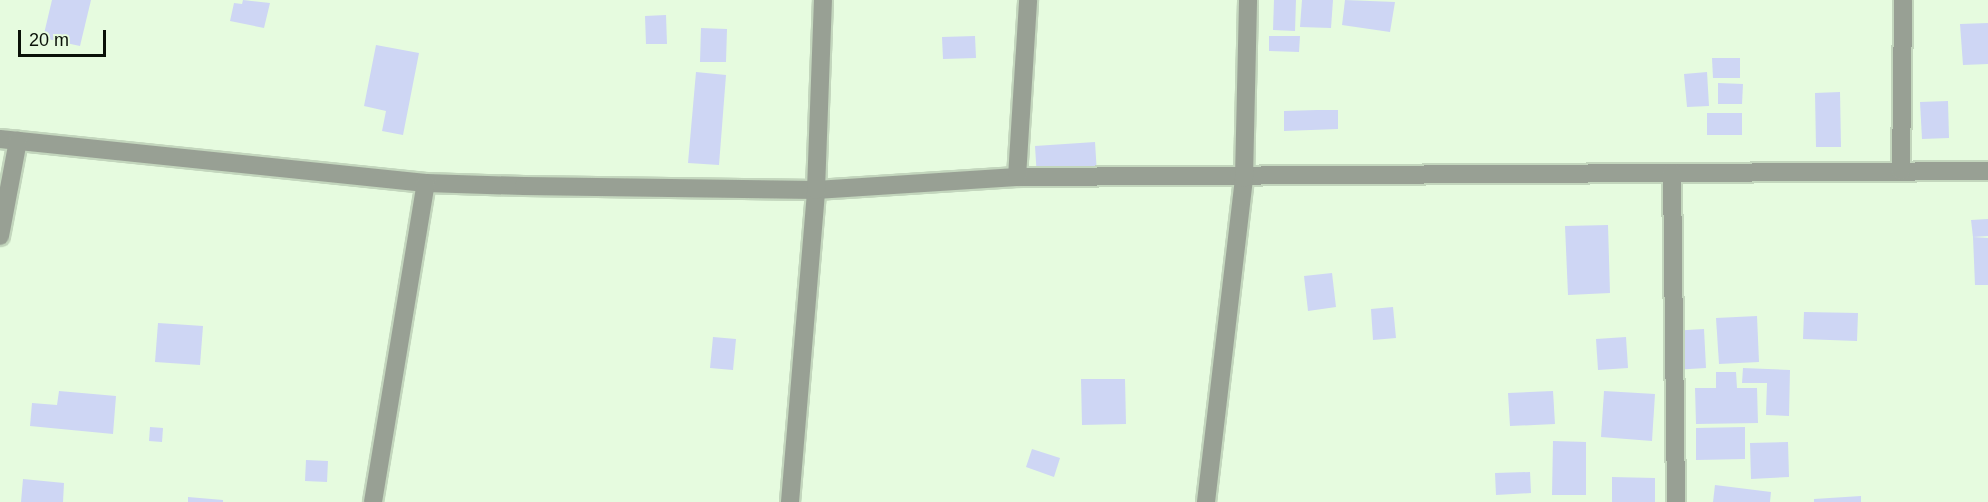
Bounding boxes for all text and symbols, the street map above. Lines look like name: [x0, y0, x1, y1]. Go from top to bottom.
scale bar: [21, 18, 110, 56]
text: 20 m: [29, 30, 69, 50]

